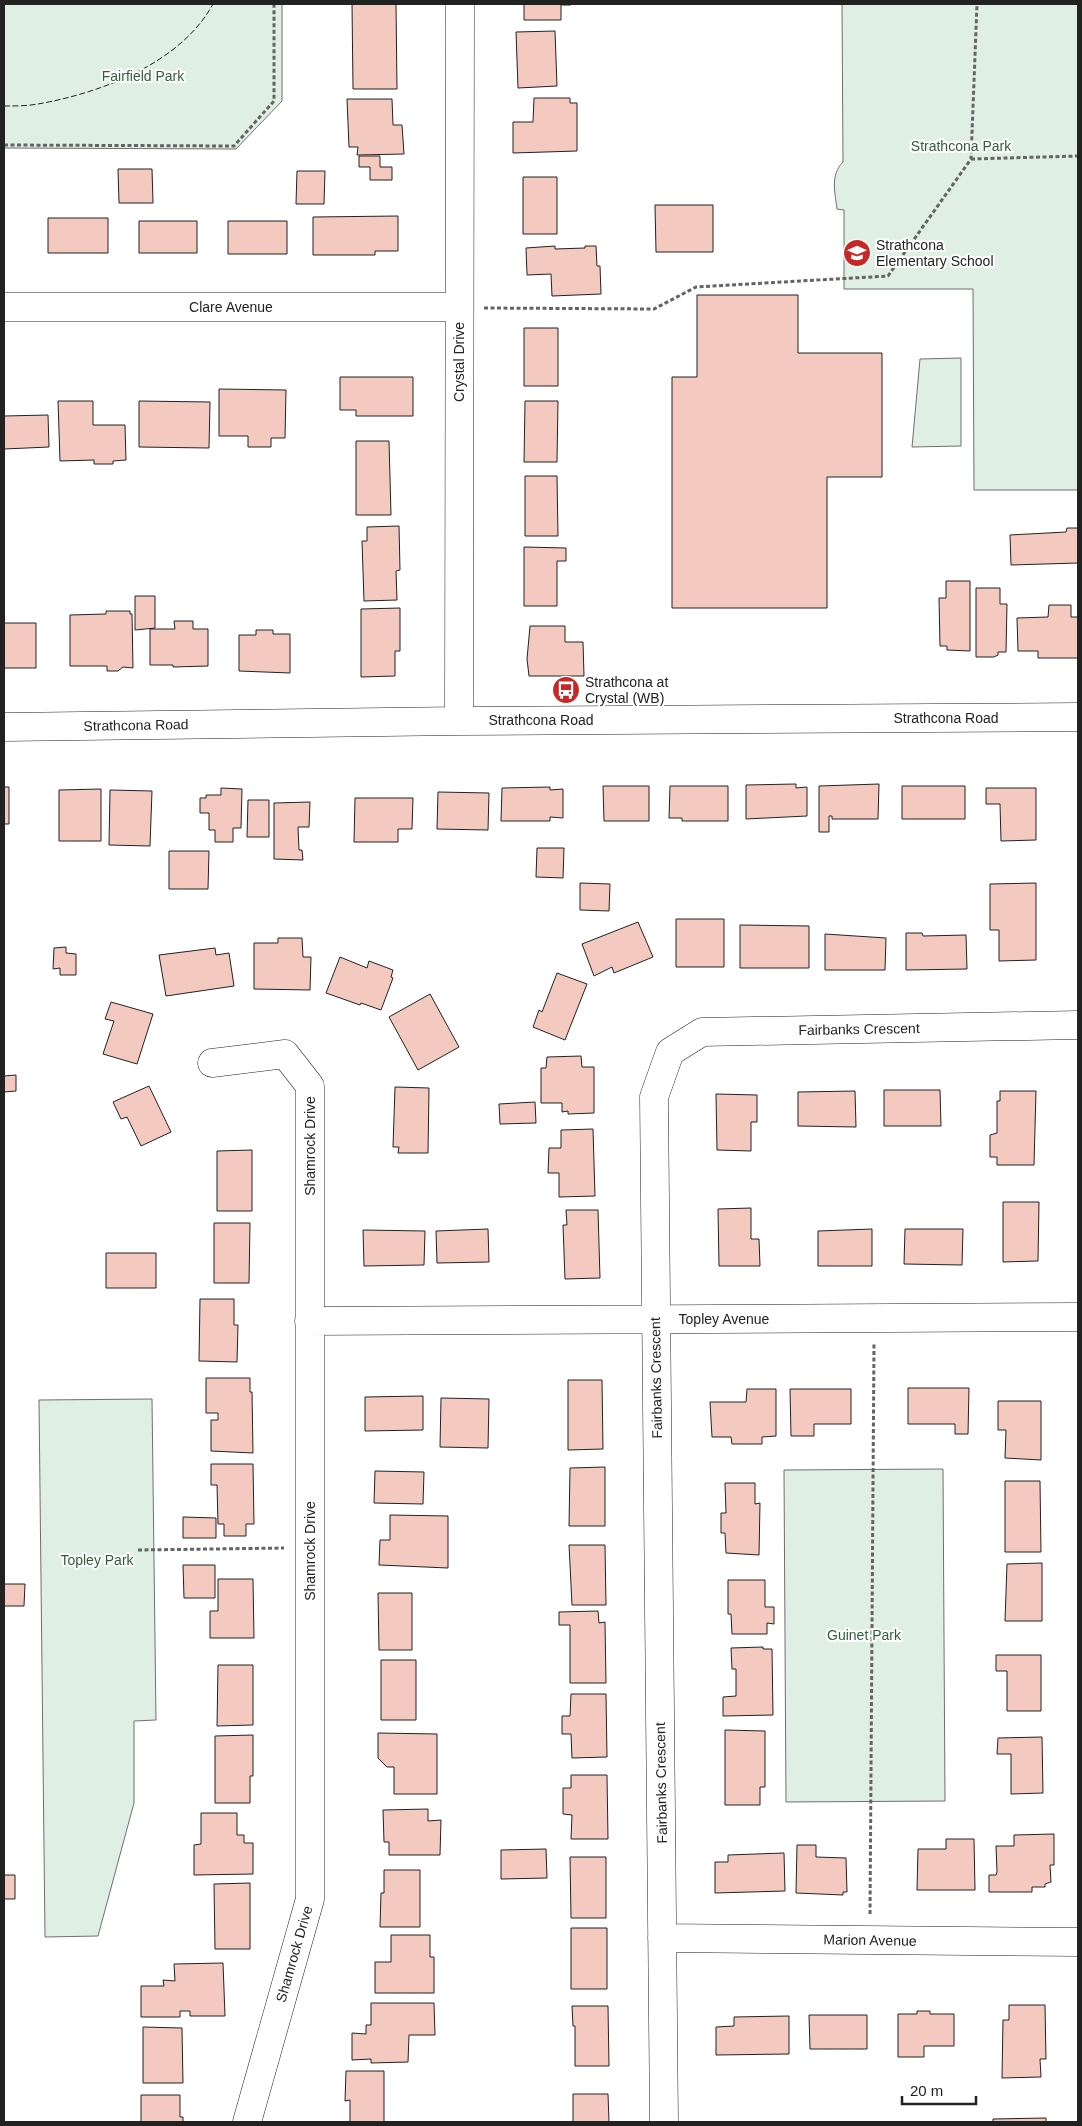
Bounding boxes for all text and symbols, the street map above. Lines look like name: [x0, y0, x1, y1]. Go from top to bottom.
park label: Fairfield Park: [102, 68, 185, 84]
park label: Strathcona Park: [911, 138, 1012, 154]
place label: Strathcona Elementary School: [876, 237, 994, 269]
school or university icon: Strathcona Elementary School: [842, 238, 872, 268]
street label: Clare Avenue: [189, 299, 273, 315]
street label: Crystal Drive: [451, 322, 467, 402]
place label: Strathcona at Crystal (WB): [585, 674, 668, 706]
bus stop icon: Strathcona at Crystal (WB): [551, 675, 581, 705]
street label: Strathcona Road: [893, 710, 999, 726]
street label: Strathcona Road: [488, 712, 594, 728]
street label: Strathcona Road: [83, 716, 189, 734]
street label: Fairbanks Crescent: [798, 1020, 920, 1038]
street label: Shamrock Drive: [302, 1096, 318, 1196]
street label: Topley Avenue: [679, 1311, 770, 1327]
street label: Fairbanks Crescent: [647, 1317, 665, 1439]
street label: Shamrock Drive: [302, 1501, 318, 1601]
park label: Topley Park: [60, 1552, 135, 1568]
park label: Guinet Park: [827, 1627, 902, 1643]
street label: Fairbanks Crescent: [652, 1722, 670, 1844]
street label: Shamrock Drive: [273, 1904, 315, 2004]
street label: Marion Avenue: [823, 1931, 917, 1949]
scale bar: [902, 2074, 976, 2106]
text: 20 m: [910, 2082, 943, 2099]

